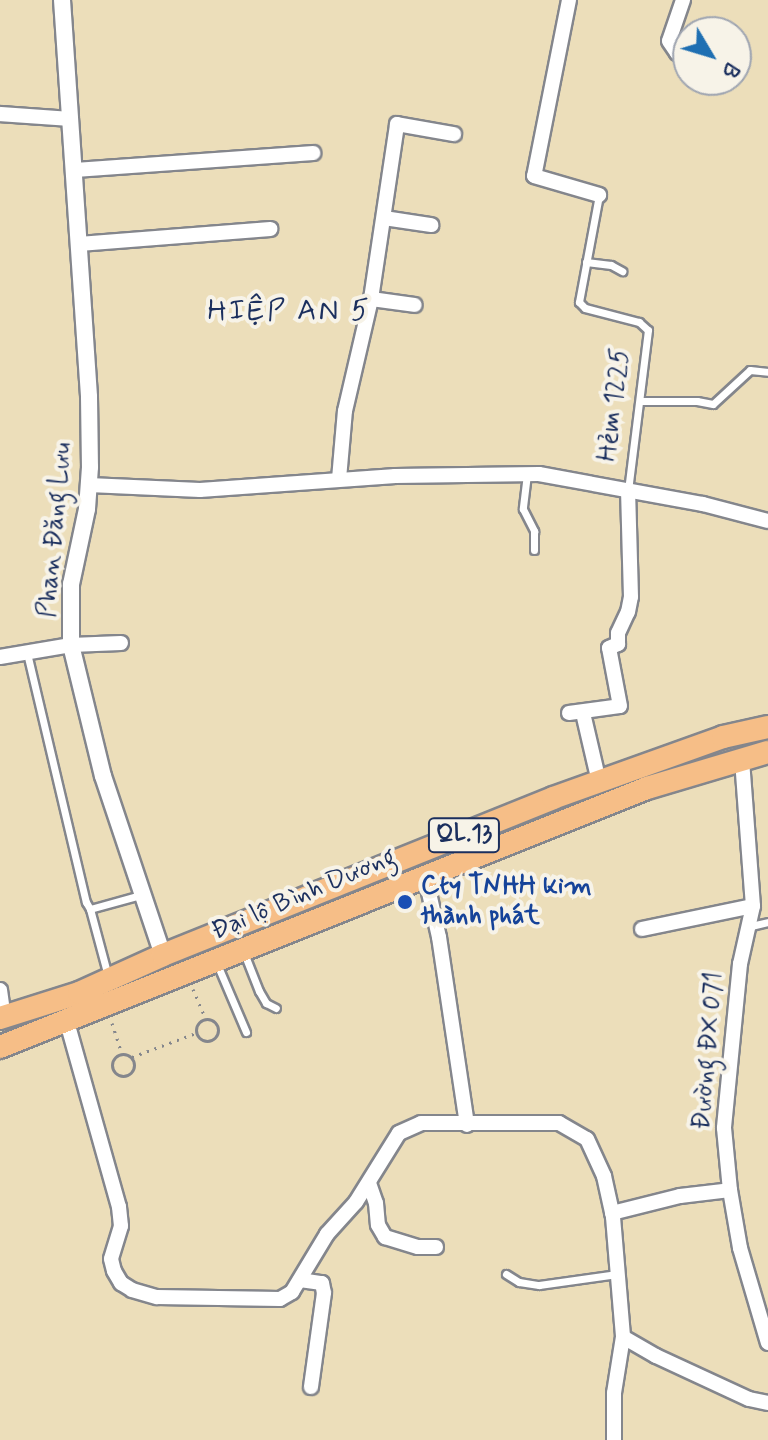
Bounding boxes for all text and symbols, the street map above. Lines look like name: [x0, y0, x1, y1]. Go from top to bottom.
north arrow: [672, 16, 752, 96]
text: B: [714, 55, 745, 84]
district label: HIỆP AN 5: [207, 293, 371, 329]
street label: Hẻm 1225: [593, 347, 637, 463]
street label: Phan Đăng Lưu: [33, 441, 79, 619]
road number: QL.13: [426, 815, 502, 855]
street label: Đại lộ Bình Dương: [207, 842, 401, 948]
place label: Cty TNHH kim thành phát: [421, 871, 586, 932]
marker: Cty TNHH kim thành phát: [396, 893, 414, 911]
street label: Đường ĐX 071: [687, 971, 731, 1131]

